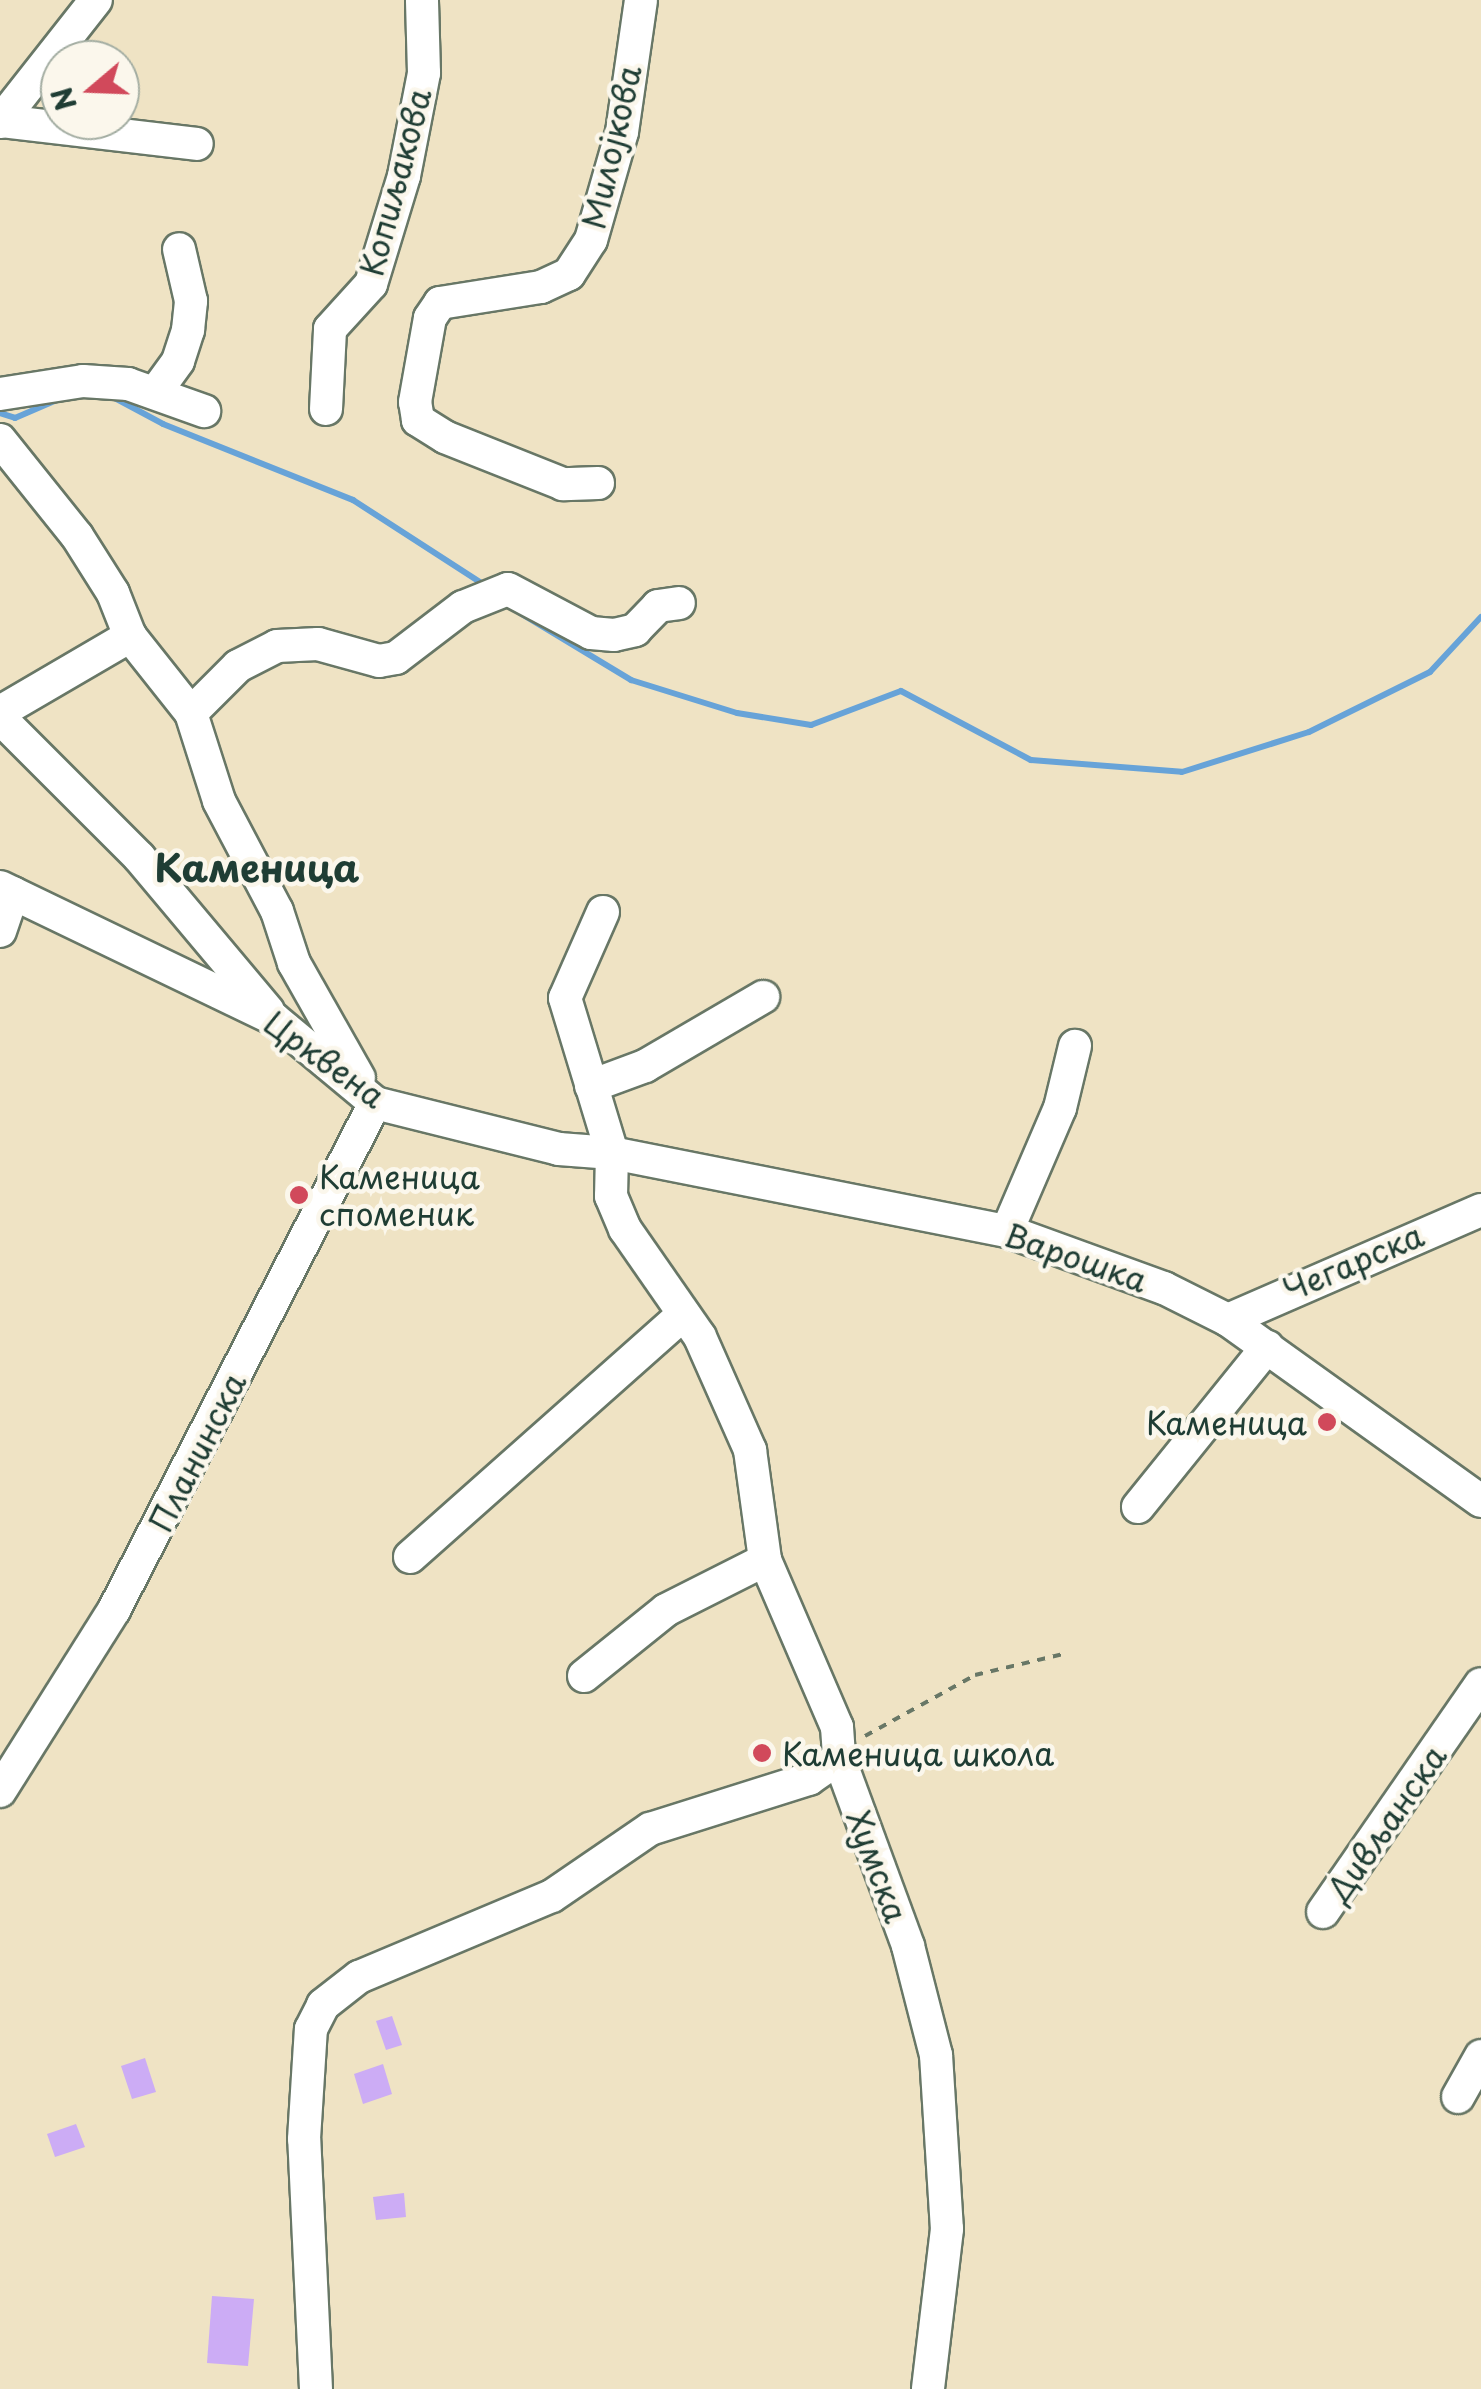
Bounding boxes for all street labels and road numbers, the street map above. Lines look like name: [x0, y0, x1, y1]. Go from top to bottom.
street label: Милојкова: [574, 61, 648, 233]
street label: Копиљакова: [352, 84, 438, 280]
street label: Црквена: [257, 1003, 393, 1115]
street label: Варошка: [1000, 1215, 1152, 1299]
street label: Чегарска: [1277, 1215, 1429, 1309]
street label: Планинска: [141, 1366, 253, 1538]
street label: Дивљанска: [1318, 1738, 1454, 1908]
street label: Хумска: [840, 1804, 916, 1928]

